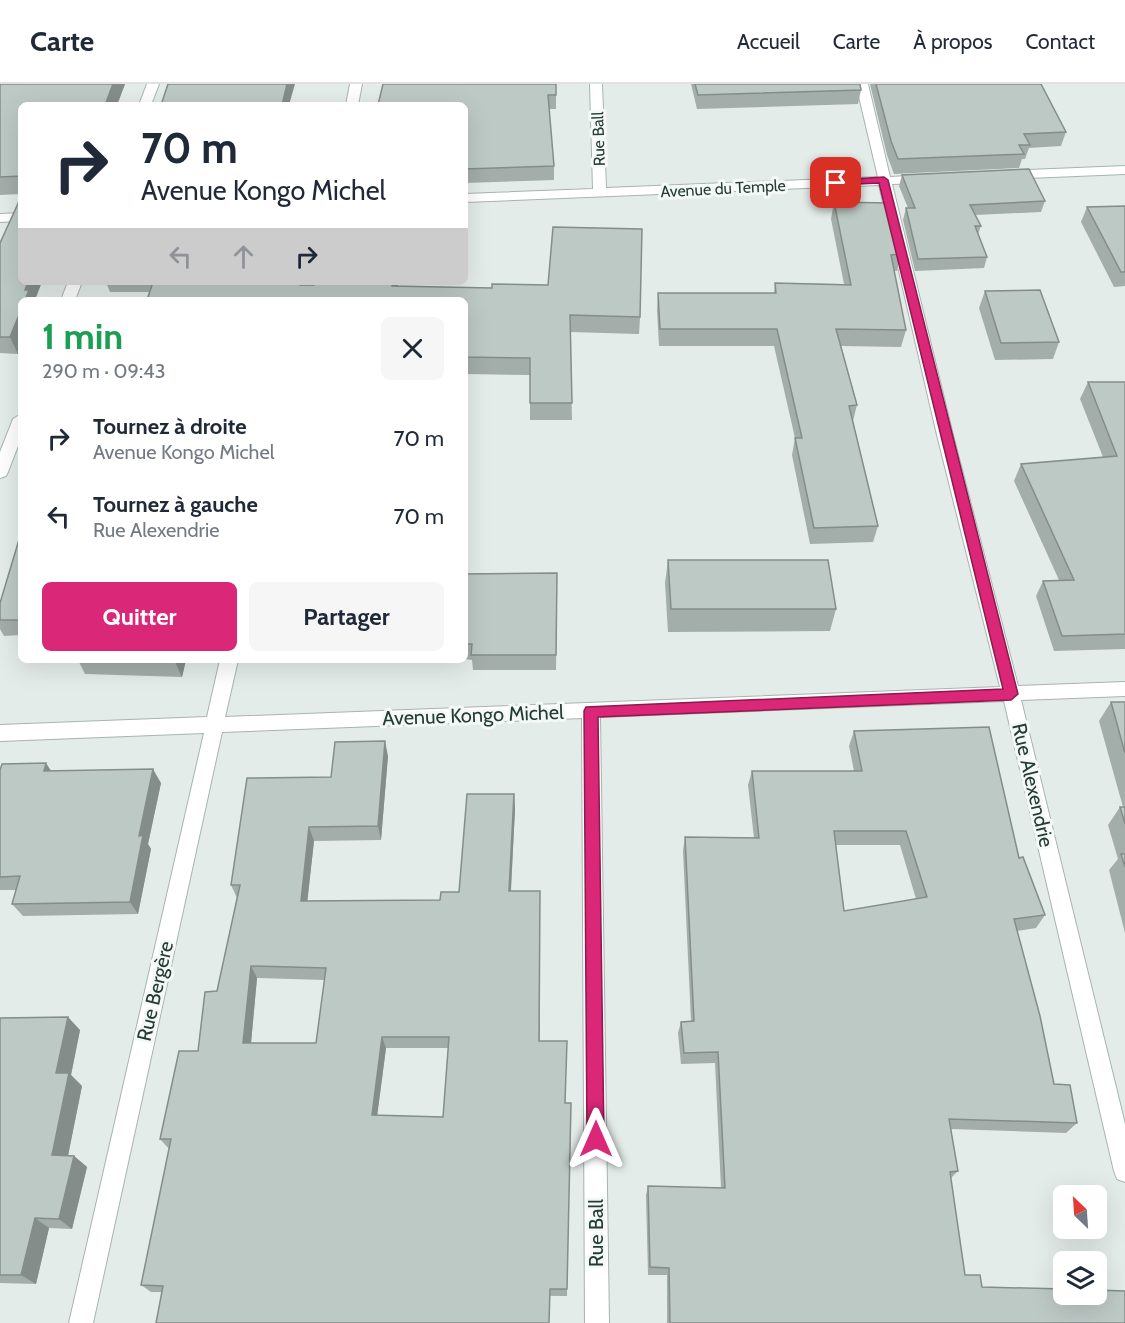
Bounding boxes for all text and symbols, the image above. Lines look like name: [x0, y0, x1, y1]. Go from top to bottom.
text: Carte: [30, 24, 94, 58]
text: Accueil: [737, 29, 800, 54]
text: Carte: [833, 29, 880, 54]
text: À propos: [913, 29, 992, 54]
text: Contact: [1025, 29, 1095, 54]
street label: Rue Ball: [588, 111, 609, 167]
text: 70 m: [141, 122, 238, 174]
icon: right: [42, 126, 120, 204]
pin: [810, 157, 861, 208]
icon: arrive: [819, 166, 852, 199]
text: Avenue Kongo Michel: [141, 174, 386, 207]
street label: Avenue du Temple: [660, 176, 786, 201]
icon: left: [164, 240, 197, 273]
icon: ahead: [227, 240, 260, 273]
icon: right: [290, 240, 323, 273]
text: 1 min: [42, 314, 123, 358]
button: close: [381, 317, 444, 380]
text: 290 m · 09:43: [42, 359, 165, 383]
text: Tournez à droite: [93, 413, 247, 440]
icon: right: [42, 422, 75, 455]
text: 70 m: [394, 425, 444, 452]
text: Avenue Kongo Michel: [93, 440, 274, 464]
text: Tournez à gauche: [93, 491, 258, 518]
icon: left: [42, 500, 75, 533]
text: 70 m: [394, 503, 444, 530]
text: Rue Alexendrie: [93, 518, 219, 542]
button: Quitter: [42, 582, 237, 651]
button: Partager: [249, 582, 444, 651]
street label: Avenue Kongo Michel: [382, 700, 564, 730]
street label: Rue Alexendrie: [1007, 721, 1059, 849]
street label: Rue Bergère: [132, 939, 178, 1043]
position arrow: [564, 1107, 628, 1171]
north arrow: [1053, 1185, 1107, 1239]
map controls: [1053, 1185, 1107, 1305]
street label: Rue Ball: [584, 1199, 608, 1267]
button: layers: [1053, 1251, 1107, 1305]

